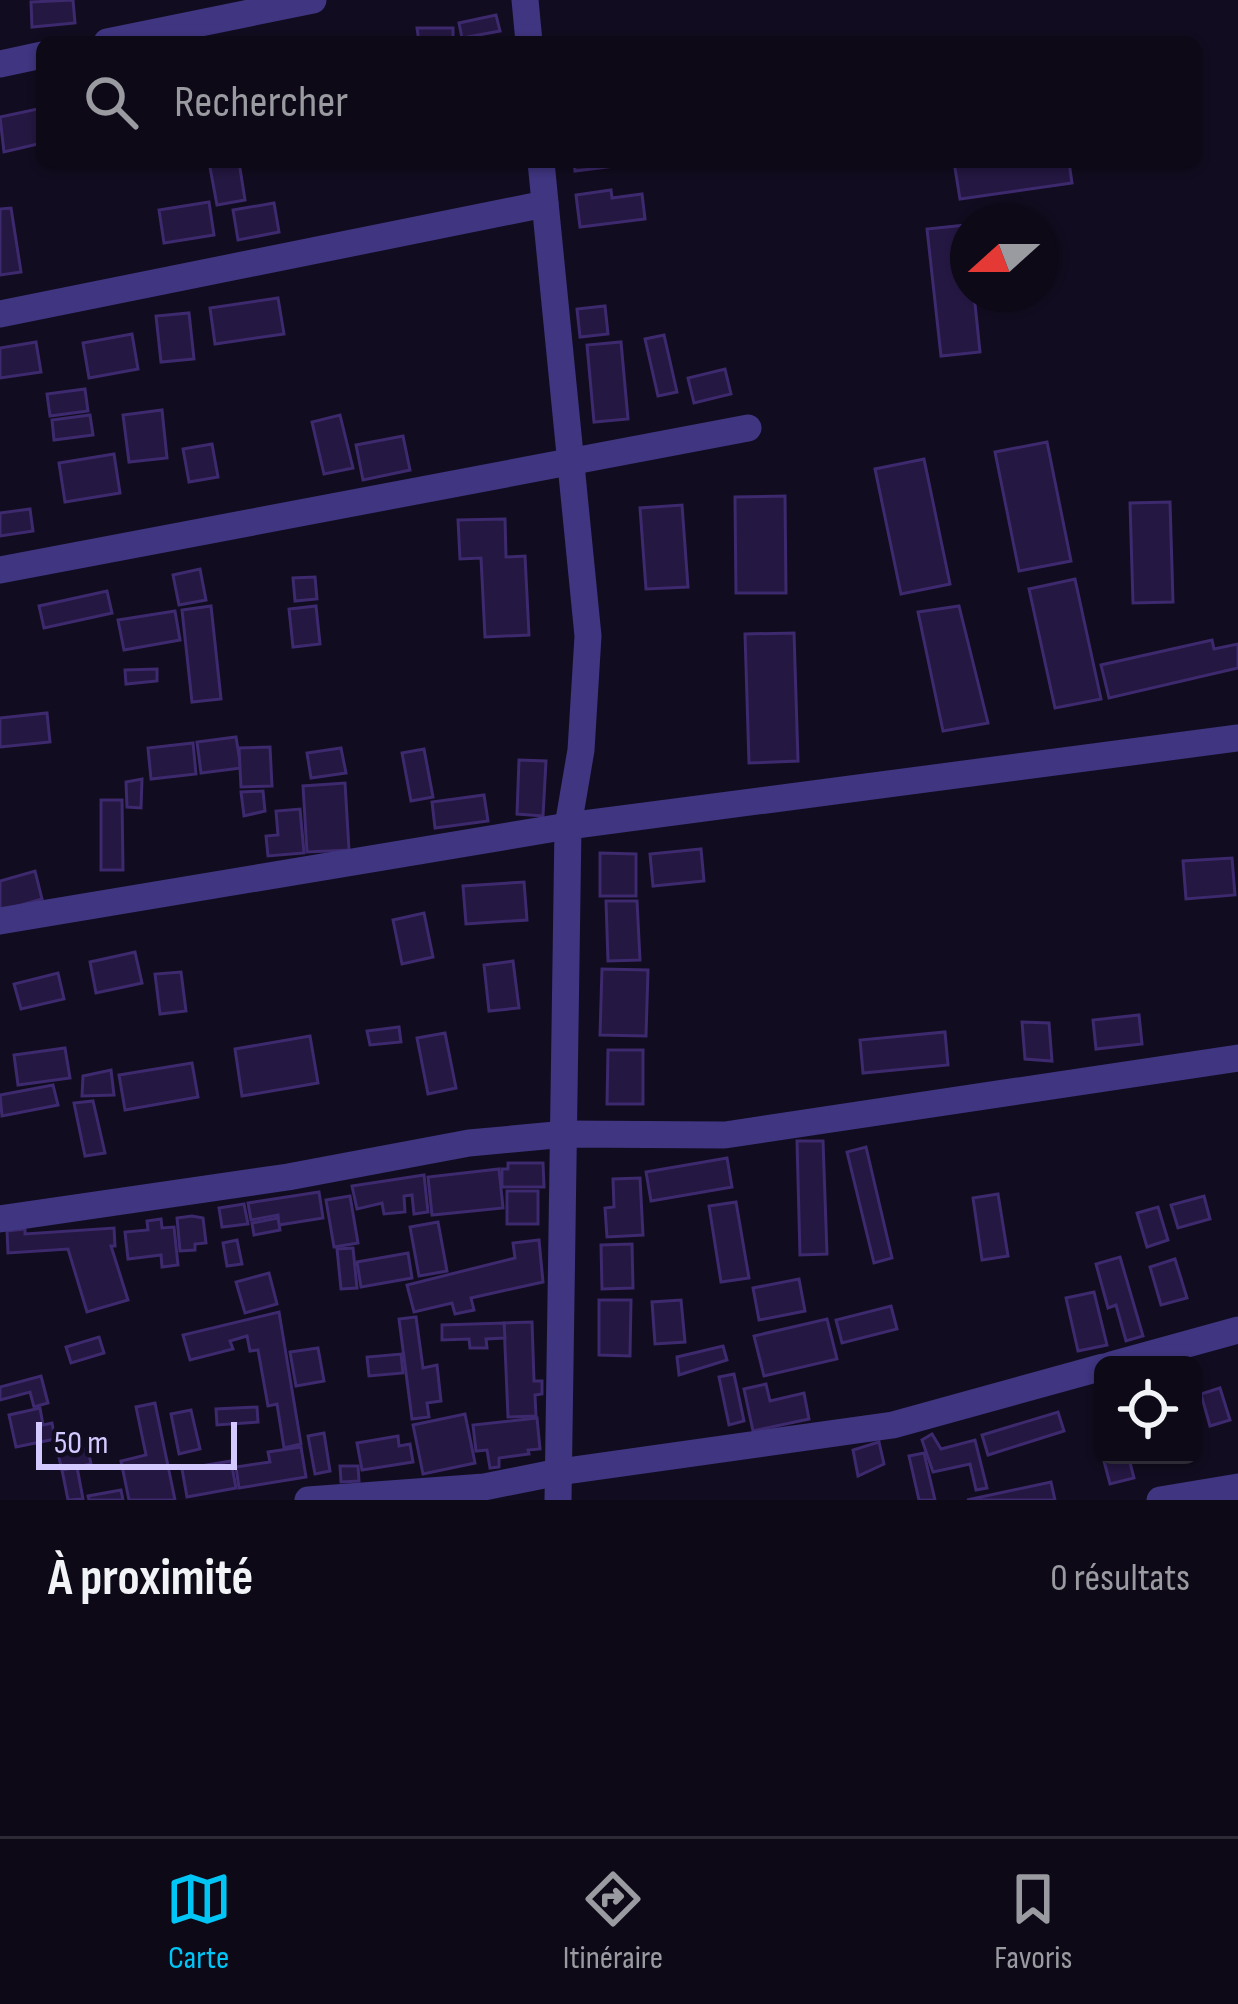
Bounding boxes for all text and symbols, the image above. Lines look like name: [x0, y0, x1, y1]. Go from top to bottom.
search box: [36, 36, 1202, 168]
icon: search: [78, 69, 144, 135]
text: Rechercher: [174, 75, 348, 130]
north arrow: [950, 204, 1058, 312]
map controls: [1094, 1356, 1202, 1464]
button: locate: [1094, 1356, 1202, 1464]
scale bar: [36, 1416, 237, 1469]
text: 50 m: [54, 1423, 108, 1463]
text: À proximité: [48, 1548, 253, 1609]
text: 0 résultats: [1050, 1555, 1190, 1602]
tab: Carte: [166, 1866, 232, 1978]
tab: Itinéraire: [563, 1866, 663, 1978]
tab: Favoris: [994, 1866, 1072, 1978]

